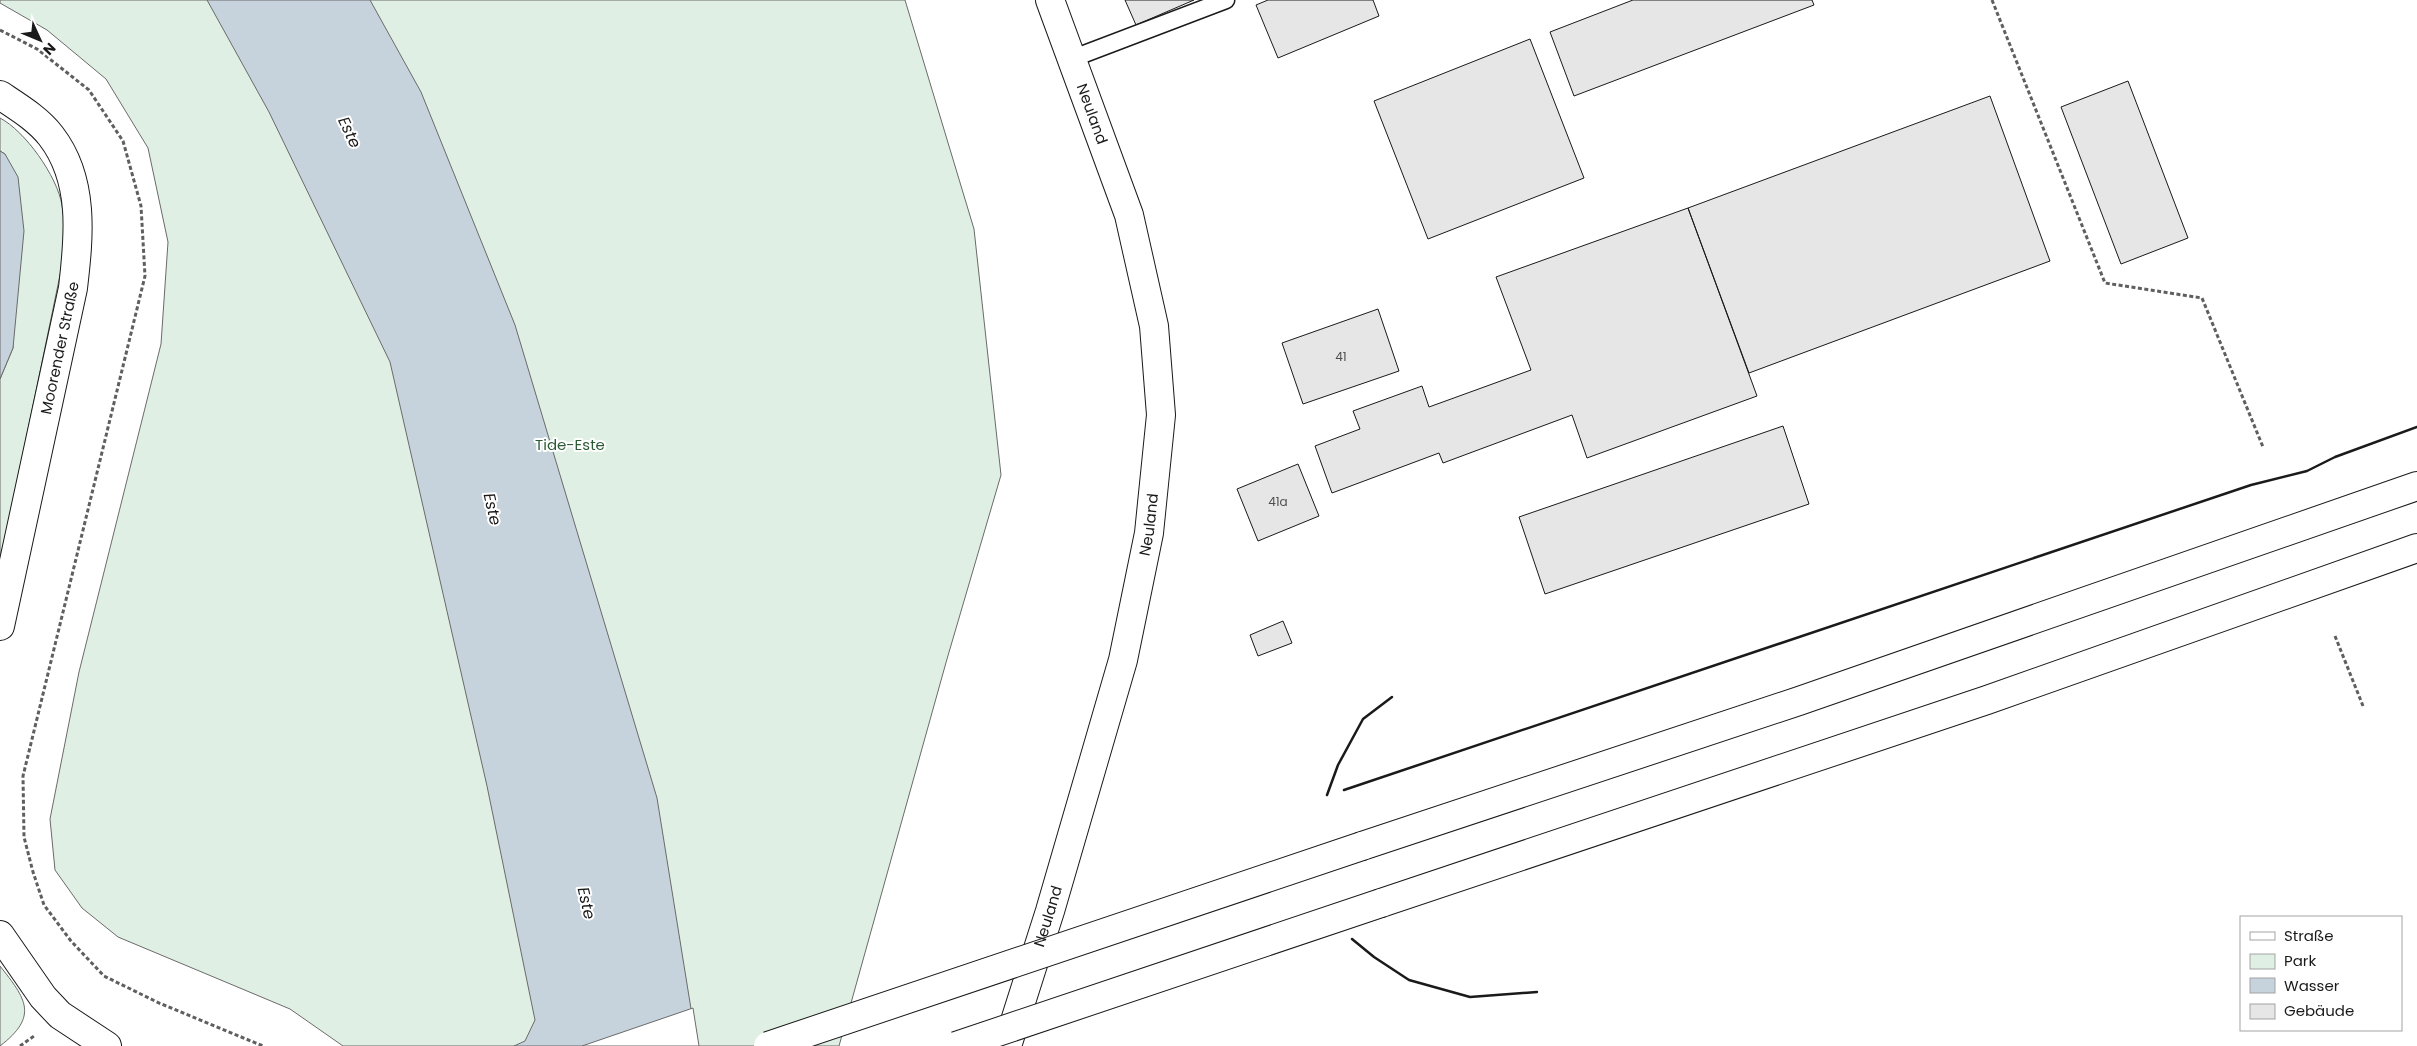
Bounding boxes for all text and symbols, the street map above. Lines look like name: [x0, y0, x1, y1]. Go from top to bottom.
north arrow: [15, 15, 65, 65]
text: N: [39, 38, 60, 60]
street label: Neuland: [1072, 81, 1113, 147]
water label: Este: [332, 113, 367, 152]
street label: Moorender Straße: [35, 280, 84, 416]
house number: 41: [1335, 348, 1347, 365]
park label: Tide-Este: [535, 434, 605, 455]
water label: Este: [478, 491, 507, 528]
street label: Neuland: [1134, 492, 1163, 558]
house number: 41a: [1268, 493, 1288, 510]
street label: Neuland: [1028, 883, 1067, 949]
water label: Este: [572, 885, 601, 922]
legend: [2240, 916, 2402, 1031]
text: Straße: [2284, 925, 2334, 946]
text: Park: [2284, 950, 2316, 971]
text: Wasser: [2284, 975, 2340, 996]
text: Gebäude: [2284, 1000, 2354, 1021]

